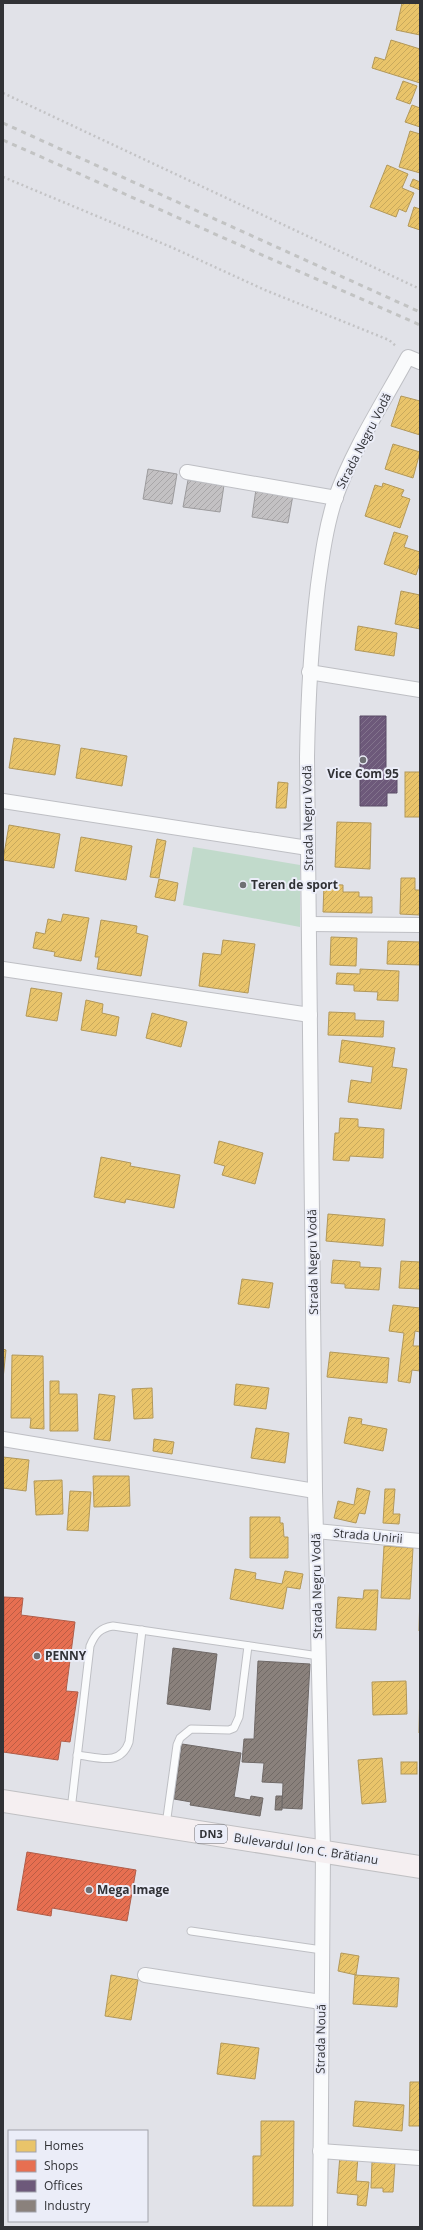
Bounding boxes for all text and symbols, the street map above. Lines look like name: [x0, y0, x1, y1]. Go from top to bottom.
street label: Strada Negru Vodă: [332, 390, 395, 492]
marker: Vice Com 95: [358, 755, 368, 765]
street label: Strada Negru Vodă: [298, 765, 317, 871]
place label: Vice Com 95: [327, 765, 399, 782]
place label: Teren de sport: [251, 876, 338, 893]
marker: Teren de sport: [238, 880, 248, 890]
street label: Strada Negru Vodă: [303, 1209, 322, 1315]
street label: Strada Unirii: [333, 1524, 403, 1547]
street label: Strada Negru Vodă: [307, 1533, 326, 1639]
place label: PENNY: [45, 1647, 87, 1664]
marker: PENNY: [32, 1651, 42, 1661]
road number: DN3: [195, 1825, 227, 1843]
street label: Bulevardul Ion C. Brătianu: [233, 1829, 380, 1868]
place label: Mega Image: [97, 1881, 169, 1898]
marker: Mega Image: [84, 1885, 94, 1895]
street label: Strada Nouă: [311, 2004, 330, 2074]
legend: [8, 2130, 148, 2222]
text: Homes: [44, 2137, 84, 2154]
text: Shops: [44, 2157, 79, 2174]
text: Offices: [44, 2177, 83, 2194]
text: Industry: [44, 2197, 91, 2214]

